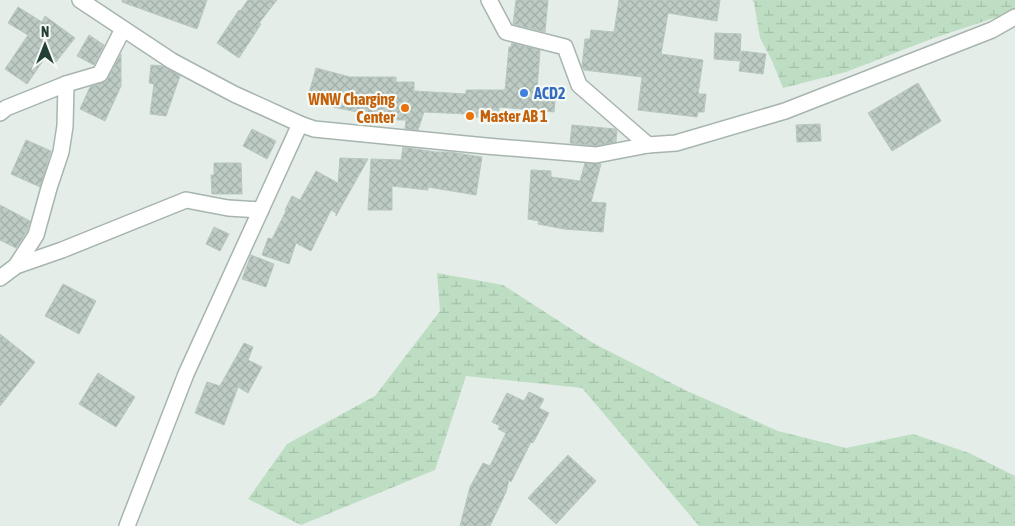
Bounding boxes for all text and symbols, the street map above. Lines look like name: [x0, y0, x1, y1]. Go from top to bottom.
north arrow: [20, 20, 70, 70]
text: N: [41, 24, 49, 40]
place label: ACD2: [533, 84, 566, 102]
marker: ACD2: [518, 87, 530, 99]
place label: WNW Charging Center: [307, 90, 395, 126]
marker: WNW Charging Center: [399, 102, 411, 114]
place label: Master AB 1: [480, 107, 548, 125]
marker: Master AB 1: [464, 110, 476, 122]

